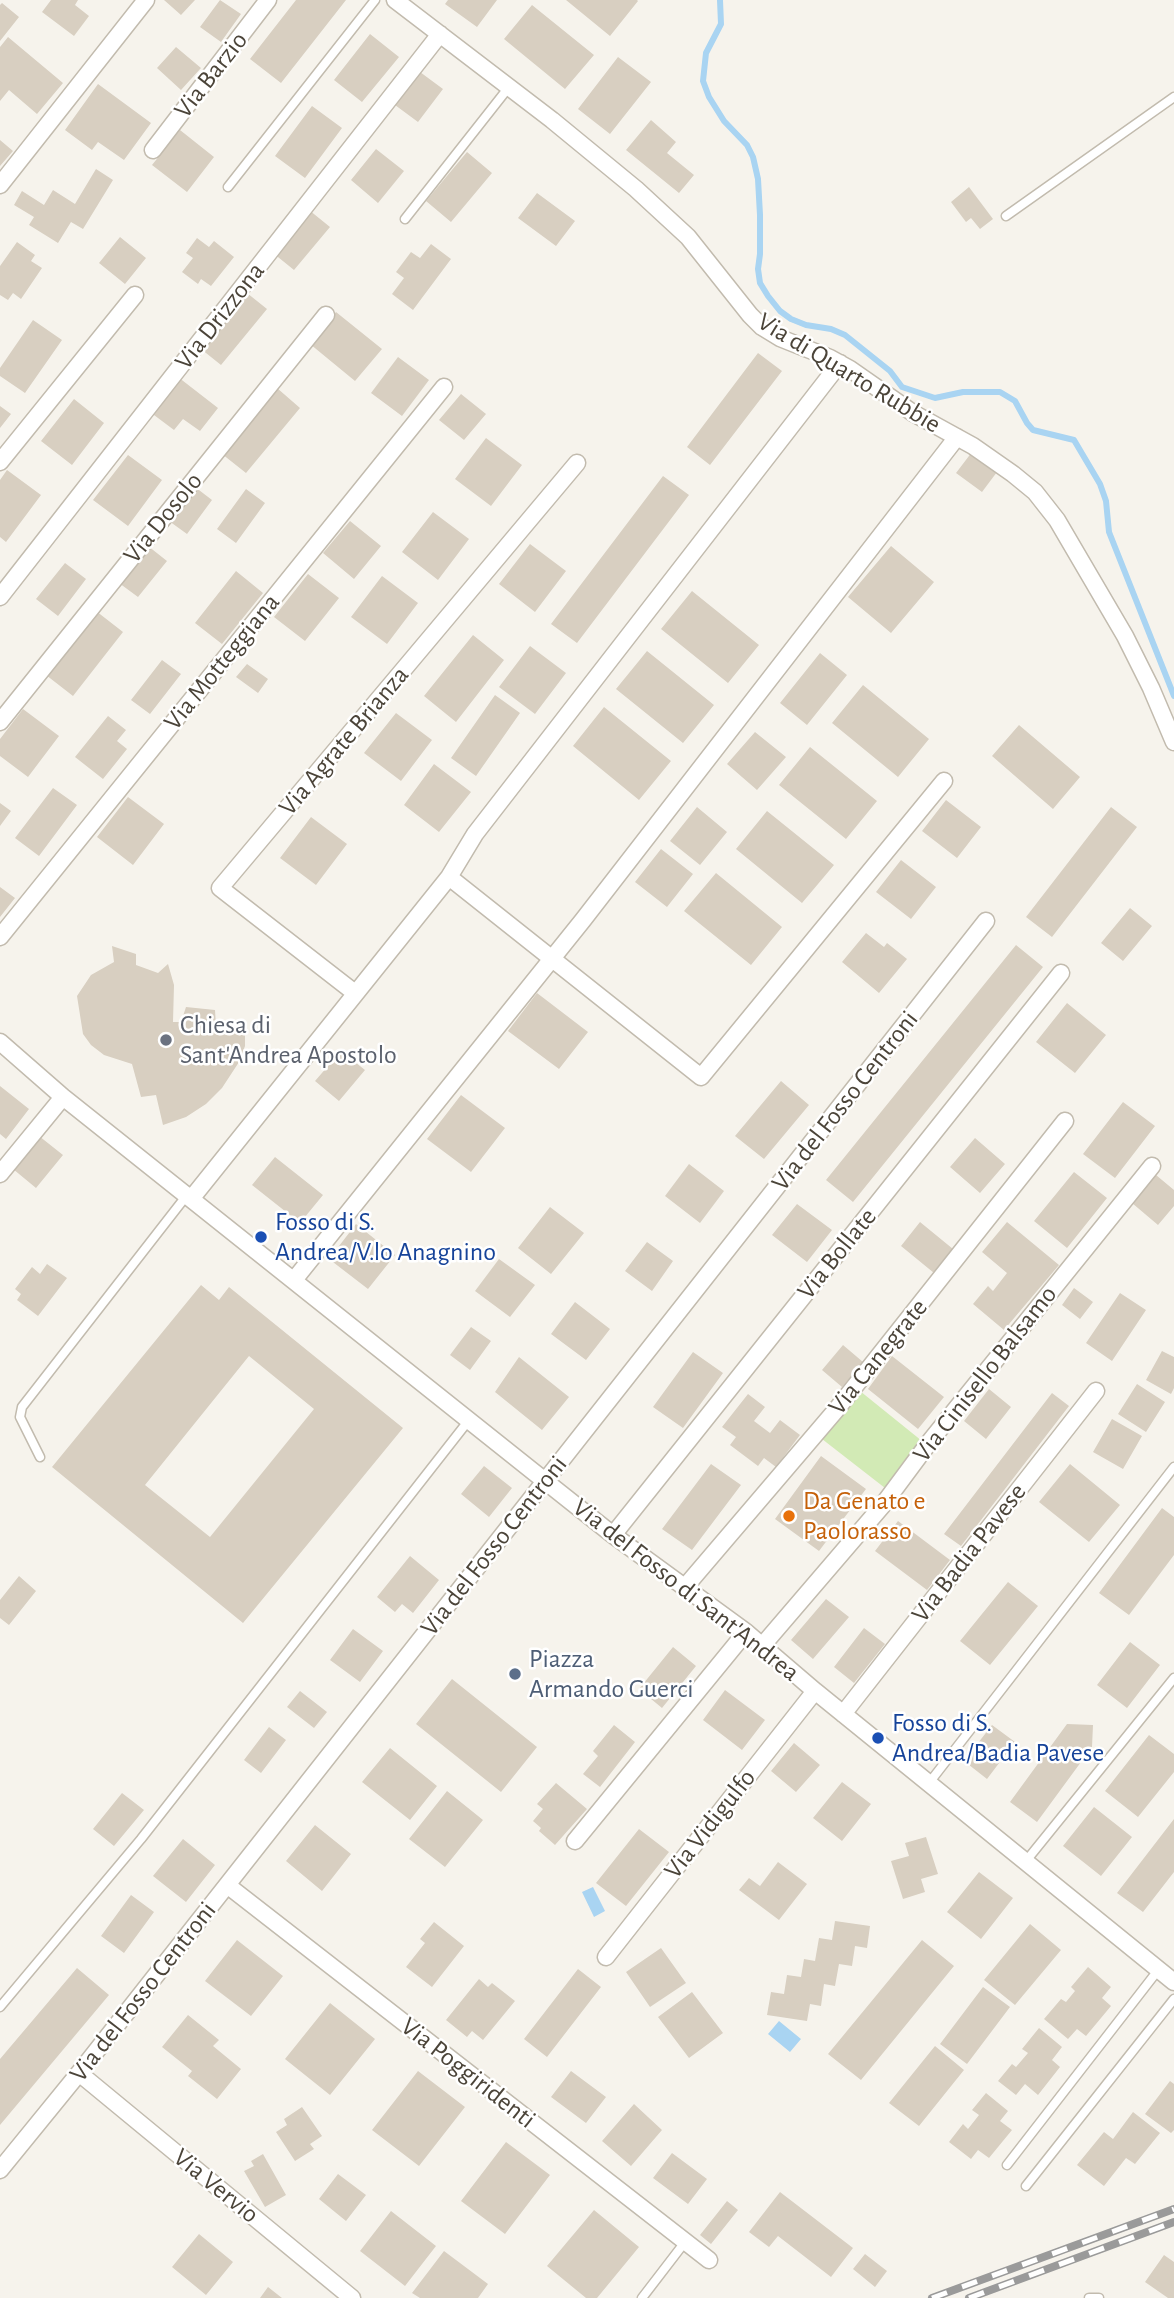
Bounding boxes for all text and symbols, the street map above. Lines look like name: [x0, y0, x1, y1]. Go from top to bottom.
street label: Via Barzio: [168, 26, 254, 124]
street label: Via Drizzona: [168, 256, 272, 376]
street label: Via di Quarto Rubbie: [752, 306, 946, 440]
street label: Via Dosolo: [117, 466, 209, 570]
street label: Via Motteggiana: [157, 587, 287, 737]
street label: Via Agrate Brianza: [272, 660, 416, 822]
street label: Via del Fosso Centroni: [765, 1005, 925, 1197]
place label: Chiesa di Sant'Andrea Apostolo: [180, 1009, 397, 1070]
marker: Chiesa di Sant'Andrea Apostolo: [158, 1032, 174, 1048]
street label: Via Bollate: [791, 1202, 883, 1306]
place label: Fosso di S. Andrea/V.lo Anagnino: [275, 1206, 496, 1268]
marker: Fosso di S. Andrea/V.lo Anagnino: [253, 1229, 269, 1245]
street label: Via Cinisello Balsamo: [906, 1279, 1064, 1469]
street label: Via Canegrate: [822, 1293, 934, 1421]
street label: Via del Fosso Centroni: [414, 1450, 574, 1642]
street label: Via Badia Pavese: [905, 1477, 1033, 1629]
place label: Da Genato e Paolorasso: [803, 1485, 926, 1546]
street label: Via del Fosso di Sant'Andrea: [566, 1492, 806, 1688]
marker: Da Genato e Paolorasso: [781, 1508, 797, 1524]
place label: Piazza Armando Guerci: [529, 1643, 694, 1704]
marker: Piazza Armando Guerci: [507, 1666, 523, 1682]
place label: Fosso di S. Andrea/Badia Pavese: [892, 1707, 1104, 1768]
marker: Fosso di S. Andrea/Badia Pavese: [870, 1730, 886, 1746]
street label: Via Vidigulfo: [658, 1763, 762, 1885]
street label: Via del Fosso Centroni: [63, 1896, 223, 2088]
street label: Via Poggiridenti: [394, 2011, 542, 2135]
street label: Via Vervio: [167, 2142, 265, 2230]

